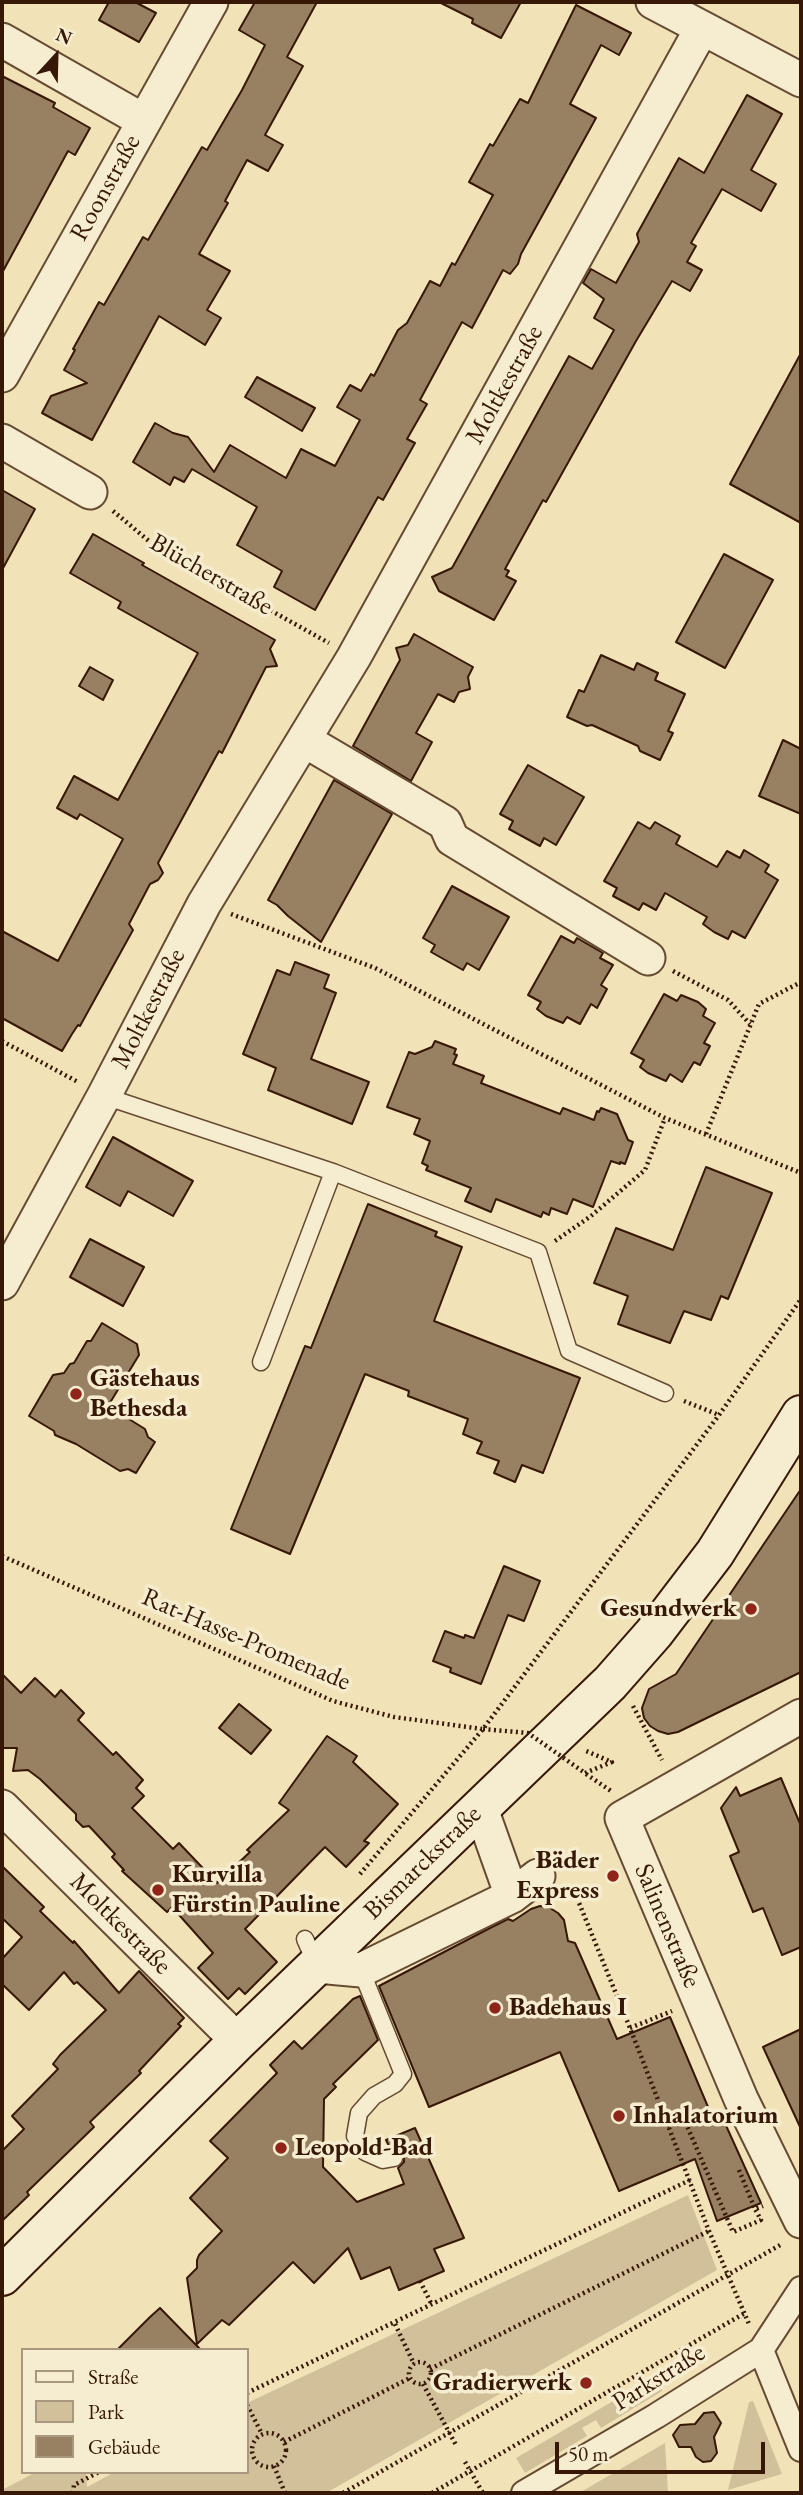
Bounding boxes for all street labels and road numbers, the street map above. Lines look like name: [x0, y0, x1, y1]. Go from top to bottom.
street label: Roonstraße: [64, 129, 148, 247]
street label: Moltkestraße: [460, 320, 550, 450]
street label: Blücherstraße: [144, 527, 278, 623]
street label: Moltkestraße: [105, 944, 193, 1074]
street label: Rat-Hasse-Promenade: [137, 1582, 355, 1698]
street label: Bismarckstraße: [358, 1799, 488, 1927]
street label: Salinenstraße: [627, 1859, 707, 1993]
street label: Moltkestraße: [63, 1867, 177, 1981]
street label: Parkstraße: [607, 2337, 711, 2419]

